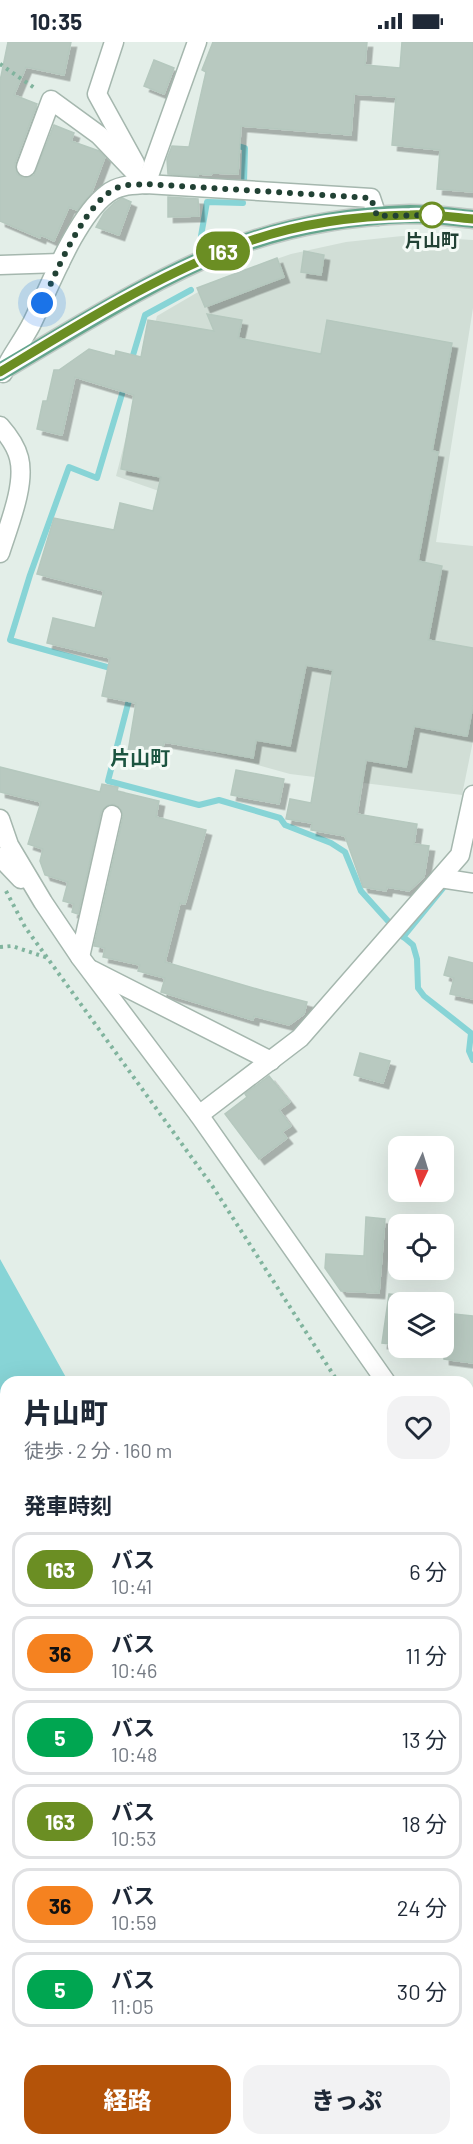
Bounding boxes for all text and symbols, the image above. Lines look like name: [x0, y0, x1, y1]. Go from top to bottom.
text: 10:35: [30, 8, 82, 34]
marker: 片山町: [419, 202, 445, 228]
place label: 片山町: [405, 229, 459, 251]
line badge: 163: [188, 232, 258, 270]
text: 163: [208, 239, 238, 264]
your location: [27, 288, 57, 318]
district label: 片山町: [110, 745, 170, 769]
north arrow: [388, 1136, 454, 1202]
map controls: [388, 1136, 454, 1358]
button: locate: [388, 1214, 454, 1280]
button: layers: [388, 1292, 454, 1358]
text: 片山町: [24, 1395, 108, 1429]
button: heart: [387, 1396, 450, 1459]
text: 徒歩 · 2 分 · 160 m: [24, 1438, 172, 1462]
text: 発車時刻: [24, 1492, 112, 1518]
text: バス: [111, 1546, 155, 1572]
text: 163: [45, 1557, 75, 1582]
text: 6 分: [409, 1558, 447, 1584]
text: 10:41: [111, 1574, 152, 1598]
text: バス: [111, 1630, 155, 1656]
text: 36: [49, 1641, 71, 1666]
text: 11 分: [405, 1642, 447, 1668]
text: 10:46: [111, 1658, 157, 1682]
text: バス: [111, 1714, 155, 1740]
text: 5: [54, 1725, 66, 1750]
text: 13 分: [402, 1726, 447, 1752]
text: 10:48: [111, 1742, 158, 1766]
text: バス: [111, 1798, 155, 1824]
text: 163: [45, 1809, 75, 1834]
text: 18 分: [401, 1810, 447, 1836]
text: 10:53: [111, 1826, 157, 1850]
text: バス: [111, 1882, 155, 1908]
text: 36: [49, 1893, 71, 1918]
text: 24 分: [397, 1894, 447, 1920]
text: 10:59: [111, 1910, 157, 1934]
text: バス: [111, 1966, 155, 1992]
text: 5: [54, 1977, 66, 2002]
text: 30 分: [397, 1978, 447, 2004]
text: 11:05: [111, 1994, 153, 2018]
button: 経路: [24, 2065, 231, 2134]
button: きっぷ: [243, 2065, 450, 2134]

